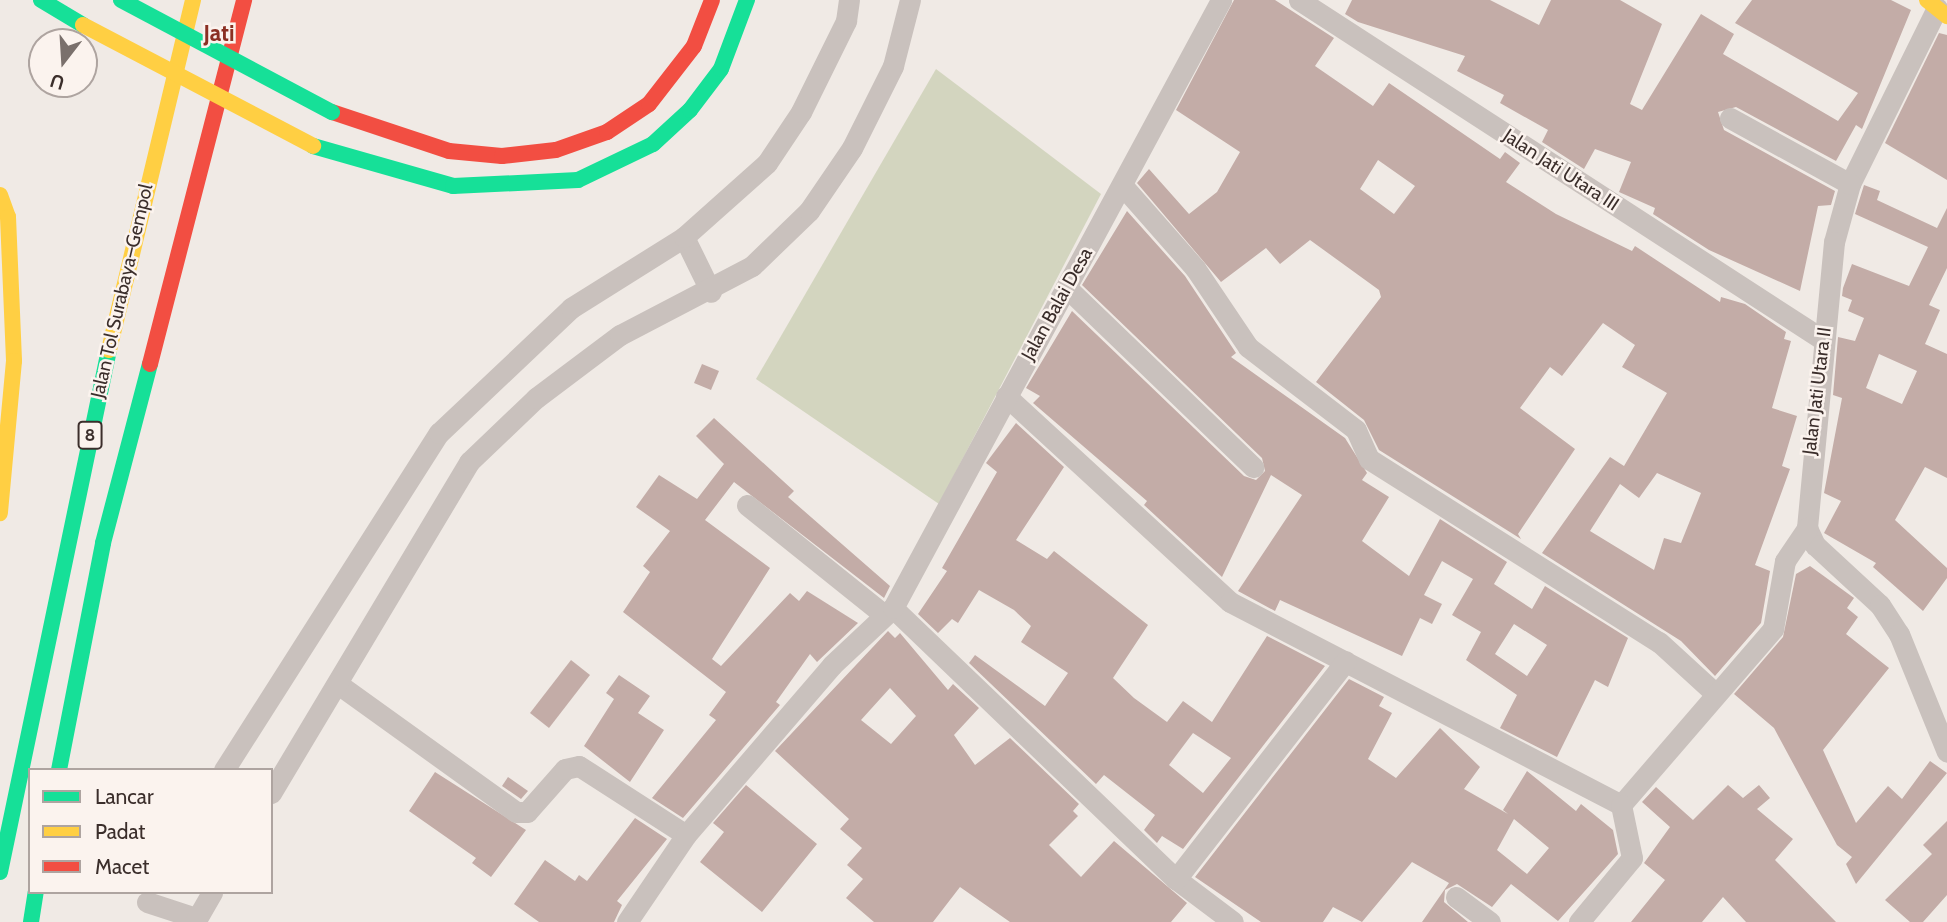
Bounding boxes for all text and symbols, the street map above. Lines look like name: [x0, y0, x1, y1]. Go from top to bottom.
district label: Jati: [204, 19, 234, 47]
north arrow: [28, 28, 98, 98]
text: U: [47, 69, 67, 95]
street label: Jalan Jati Utara III: [1499, 124, 1623, 216]
street label: Jalan Tol Surabaya–Gempol: [86, 182, 158, 400]
street label: Jalan Balai Desa: [1017, 244, 1097, 364]
street label: Jalan Jati Utara II: [1798, 326, 1836, 456]
road number: 8: [76, 421, 104, 450]
legend: [28, 768, 273, 894]
text: Lancar: [95, 784, 154, 809]
text: Padat: [95, 819, 145, 844]
text: Macet: [95, 854, 149, 879]

